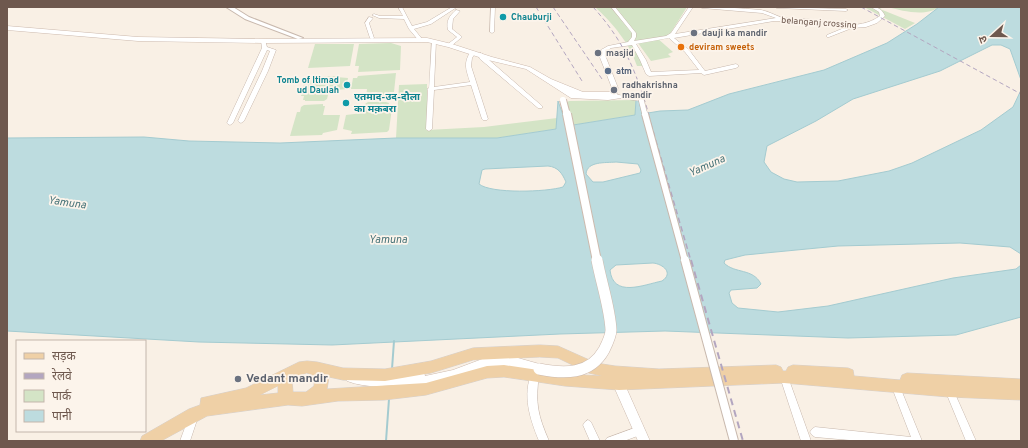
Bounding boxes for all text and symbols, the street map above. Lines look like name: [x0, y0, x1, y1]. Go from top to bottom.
marker: Chauburji: [498, 12, 508, 22]
place label: Chauburji: [511, 12, 552, 23]
street label: belanganj crossing: [781, 15, 857, 31]
north arrow: [972, 16, 1012, 56]
marker: dauji ka mandir: [689, 28, 699, 38]
place label: dauji ka mandir: [702, 28, 768, 39]
text: उ: [976, 33, 991, 45]
marker: deviram sweets: [676, 42, 686, 52]
place label: deviram sweets: [689, 42, 754, 53]
marker: masjid: [593, 48, 603, 58]
place label: masjid: [606, 48, 634, 59]
marker: atm: [603, 66, 613, 76]
place label: atm: [616, 66, 632, 77]
place label: Tomb of Itimad ud Daulah: [277, 75, 339, 96]
marker: Tomb of Itimad ud Daulah: [342, 80, 352, 90]
place label: radhakrishna mandir: [622, 80, 678, 101]
marker: radhakrishna mandir: [609, 85, 619, 95]
place label: एतमाद-उद-दौला का मक़बरा: [354, 91, 421, 116]
marker: एतमाद-उद-दौला का मक़बरा: [341, 98, 351, 108]
water label: Yamuna: [687, 152, 728, 180]
water label: Yamuna: [47, 193, 87, 213]
water label: Yamuna: [369, 233, 407, 247]
legend: [16, 340, 146, 432]
text: सड़क: [52, 349, 77, 365]
text: रेलवे: [52, 368, 72, 385]
place label: Vedant mandir: [246, 371, 328, 387]
marker: Vedant mandir: [233, 374, 243, 384]
text: पार्क: [52, 389, 72, 405]
text: पानी: [52, 408, 73, 425]

